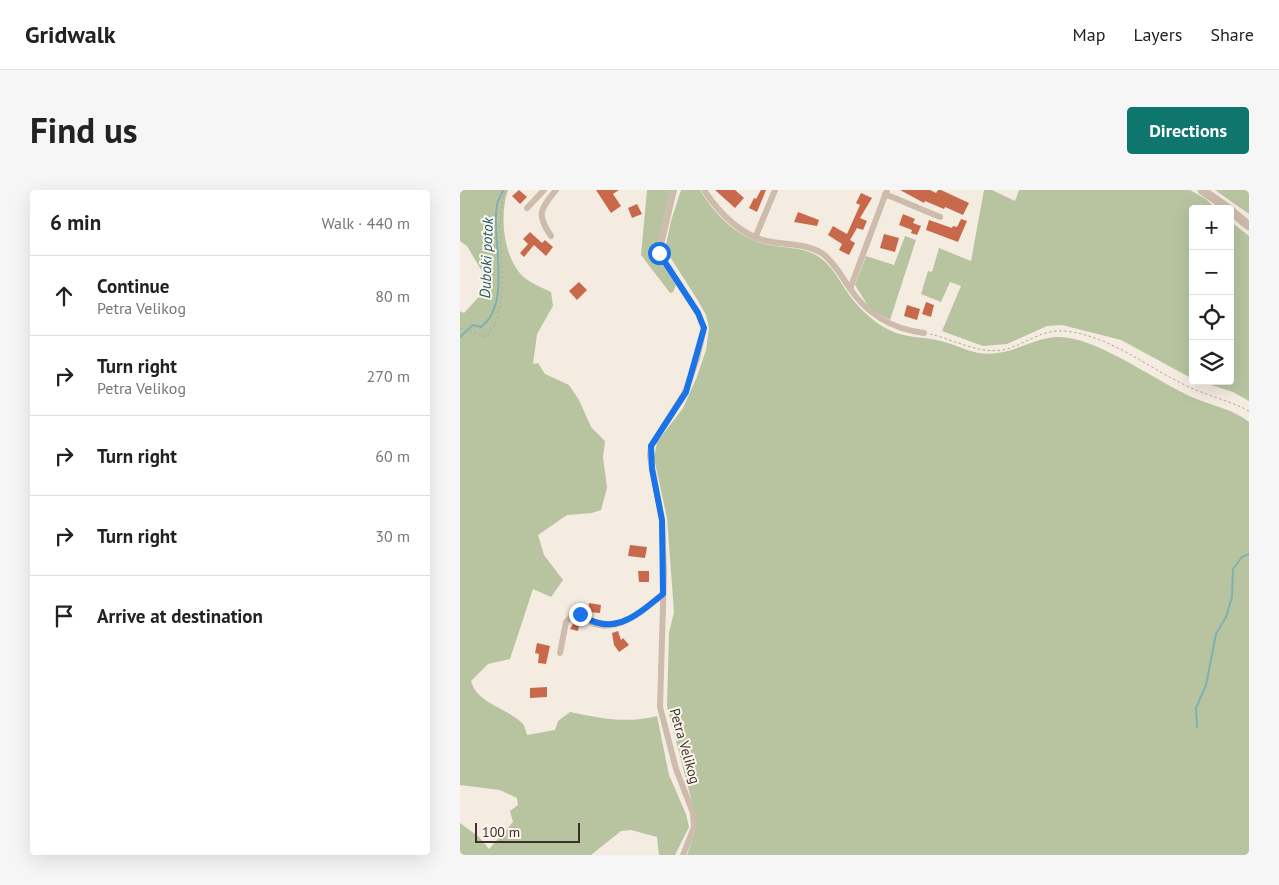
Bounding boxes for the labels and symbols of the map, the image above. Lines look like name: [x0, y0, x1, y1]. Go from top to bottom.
water label: Duboki potok: [475, 216, 497, 299]
route start: [648, 242, 671, 265]
route end: [569, 603, 592, 626]
street label: Petra Velikog: [666, 706, 704, 786]
scale bar: [475, 820, 580, 843]

